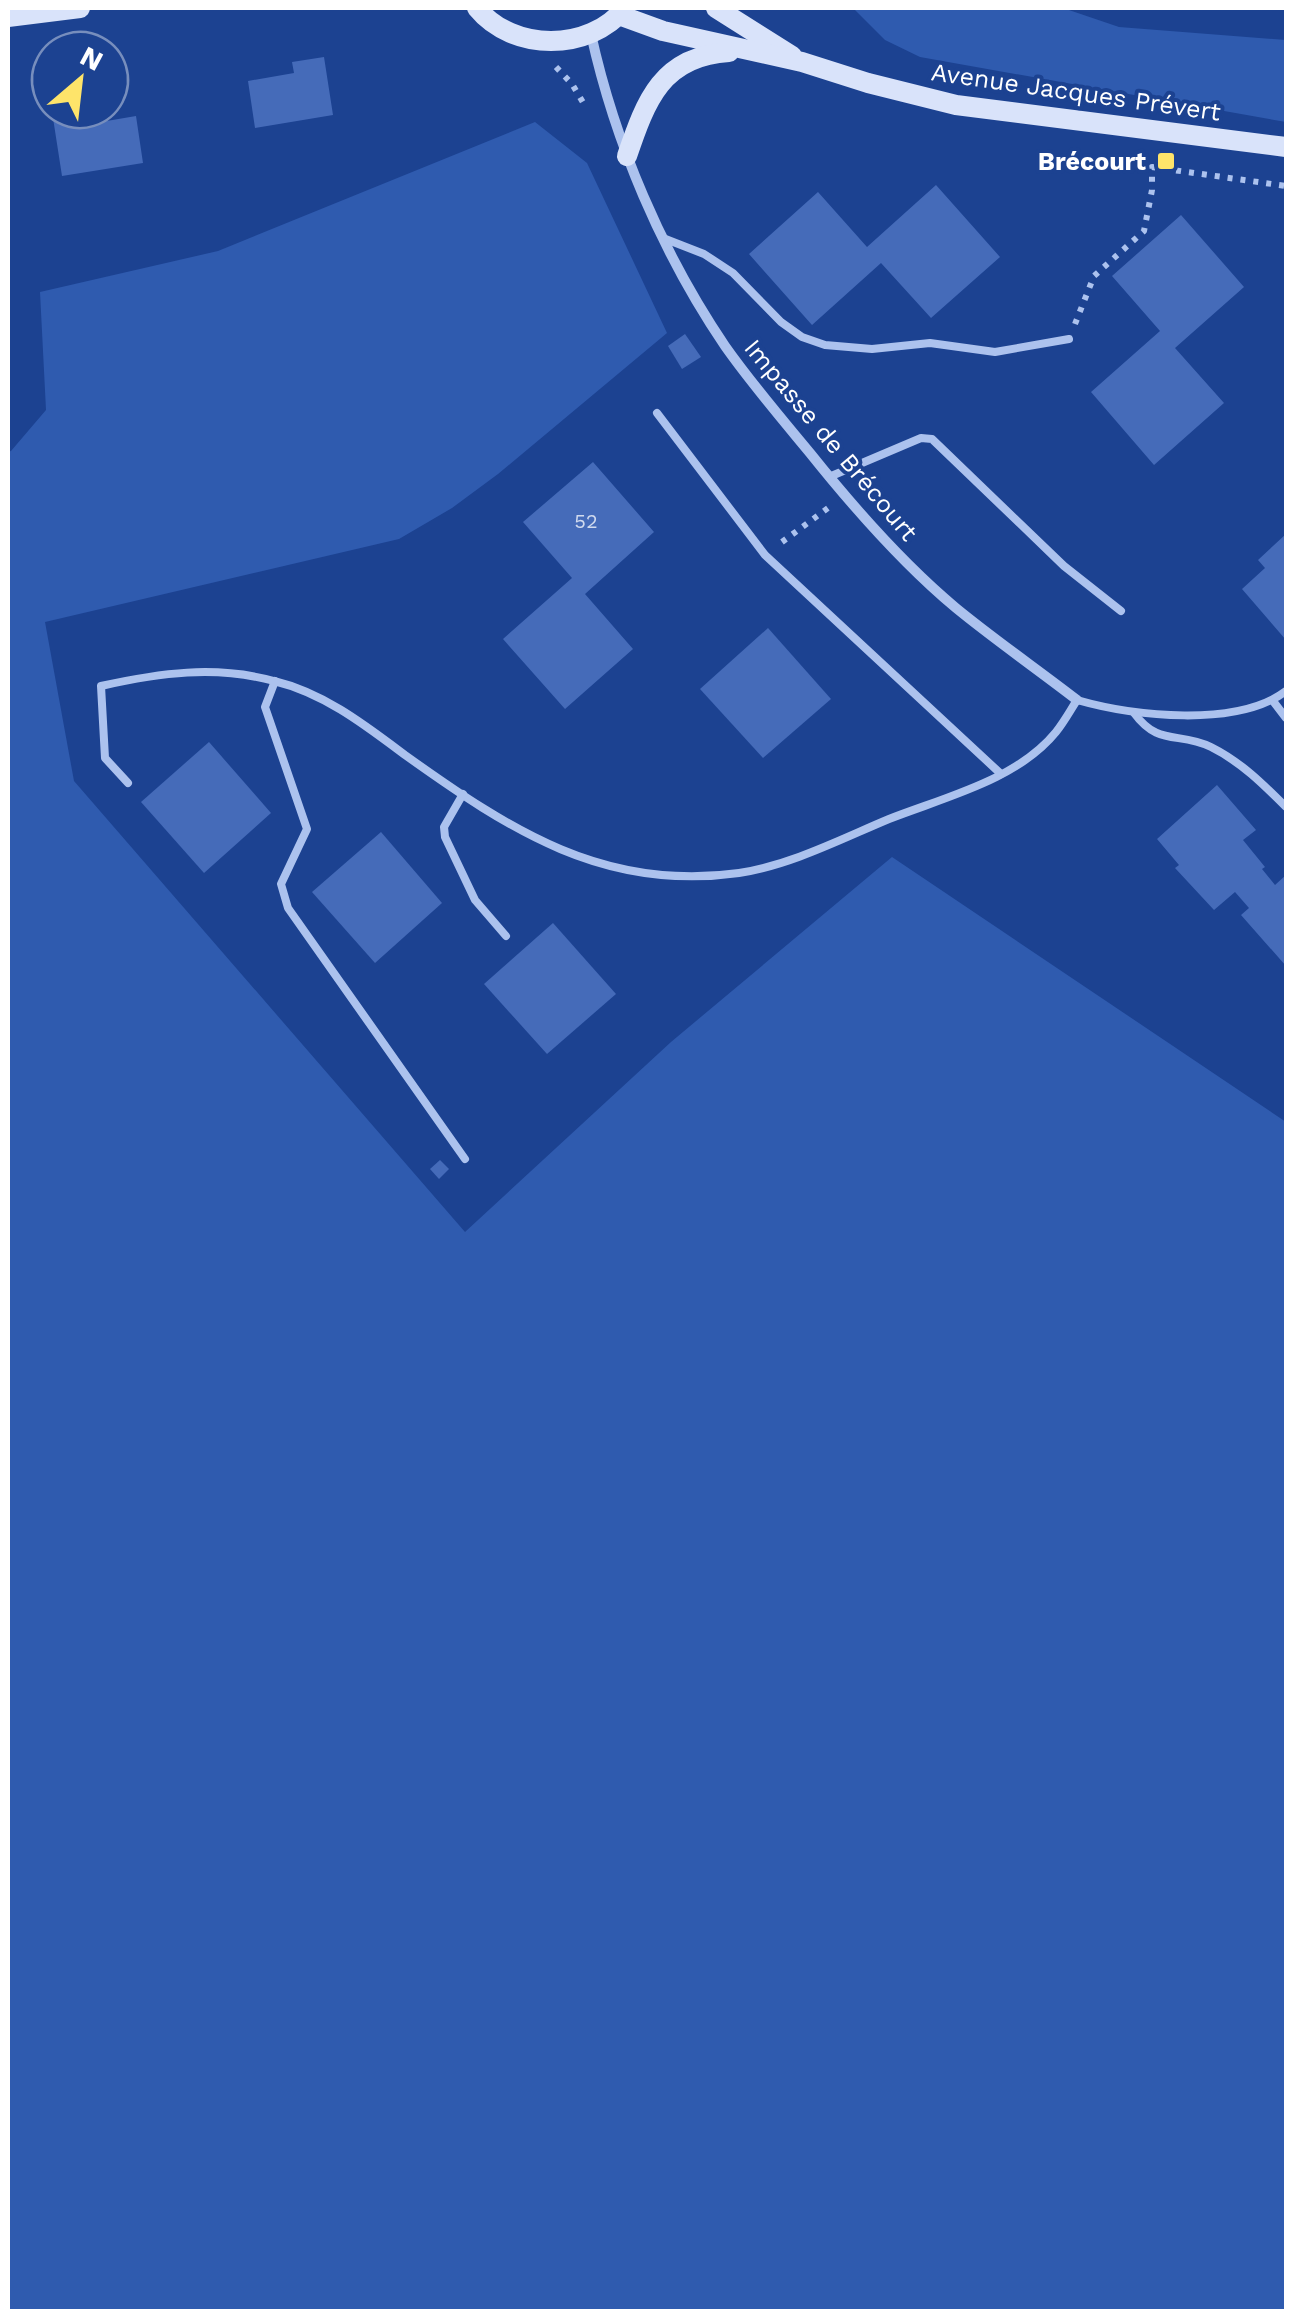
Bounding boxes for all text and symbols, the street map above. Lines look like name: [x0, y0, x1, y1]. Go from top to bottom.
north arrow: [30, 30, 130, 130]
text: N: [75, 39, 108, 78]
street label: Avenue Jacques Prévert: [929, 57, 1223, 127]
place label: Brécourt: [1038, 147, 1146, 176]
marker: Brécourt: [1155, 150, 1177, 172]
street label: Impasse de Brécourt: [738, 333, 924, 547]
house number: 52: [574, 509, 598, 533]

